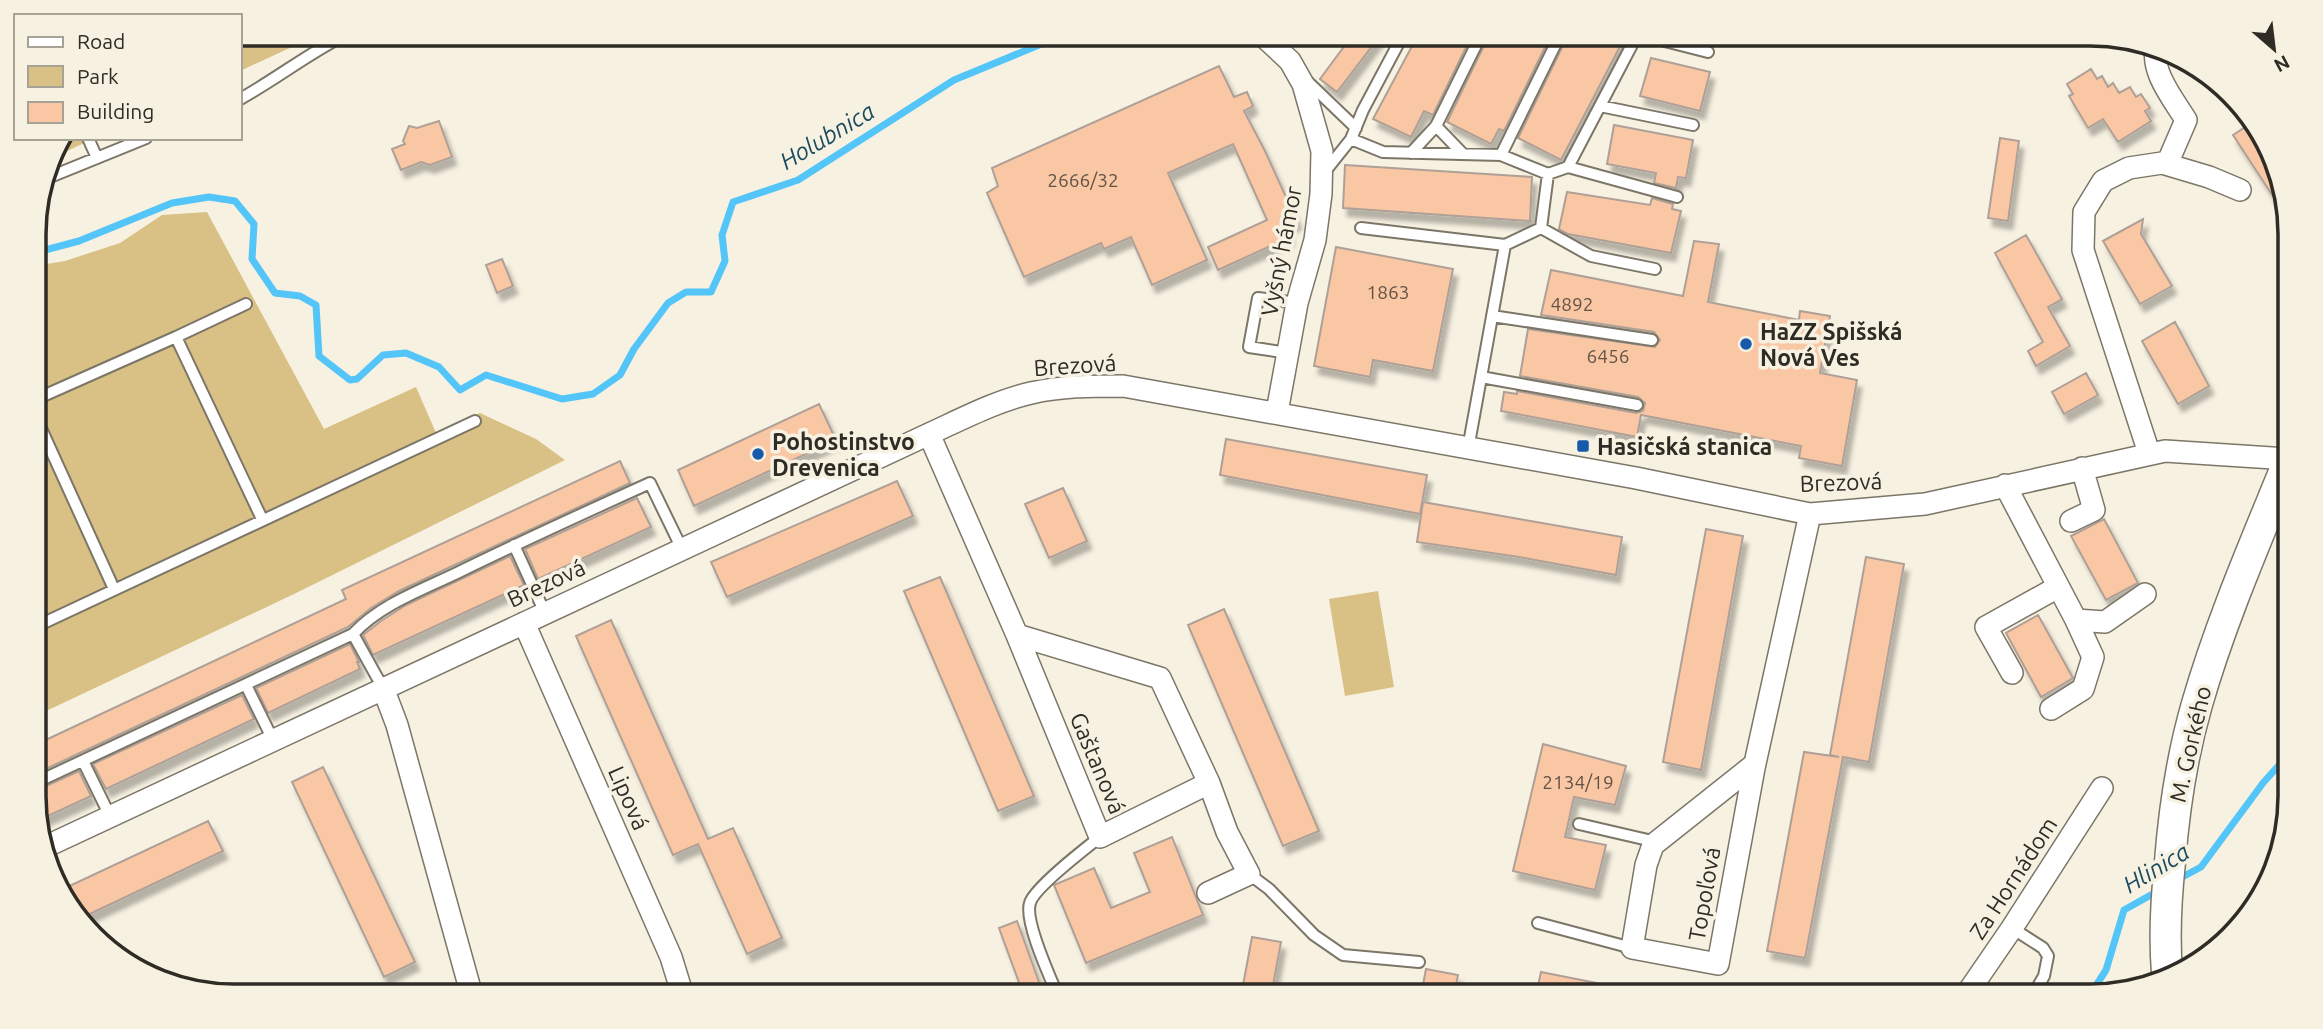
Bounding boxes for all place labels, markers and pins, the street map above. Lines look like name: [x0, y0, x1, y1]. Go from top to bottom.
place label: HaZZ Spišská Nová Ves: [1760, 319, 1903, 370]
marker: HaZZ Spišská Nová Ves: [1738, 336, 1754, 352]
place label: Pohostinstvo Drevenica: [772, 429, 915, 480]
place label: Hasičská stanica: [1597, 434, 1772, 459]
marker: Hasičská stanica: [1575, 438, 1591, 454]
marker: Pohostinstvo Drevenica: [750, 446, 766, 462]

